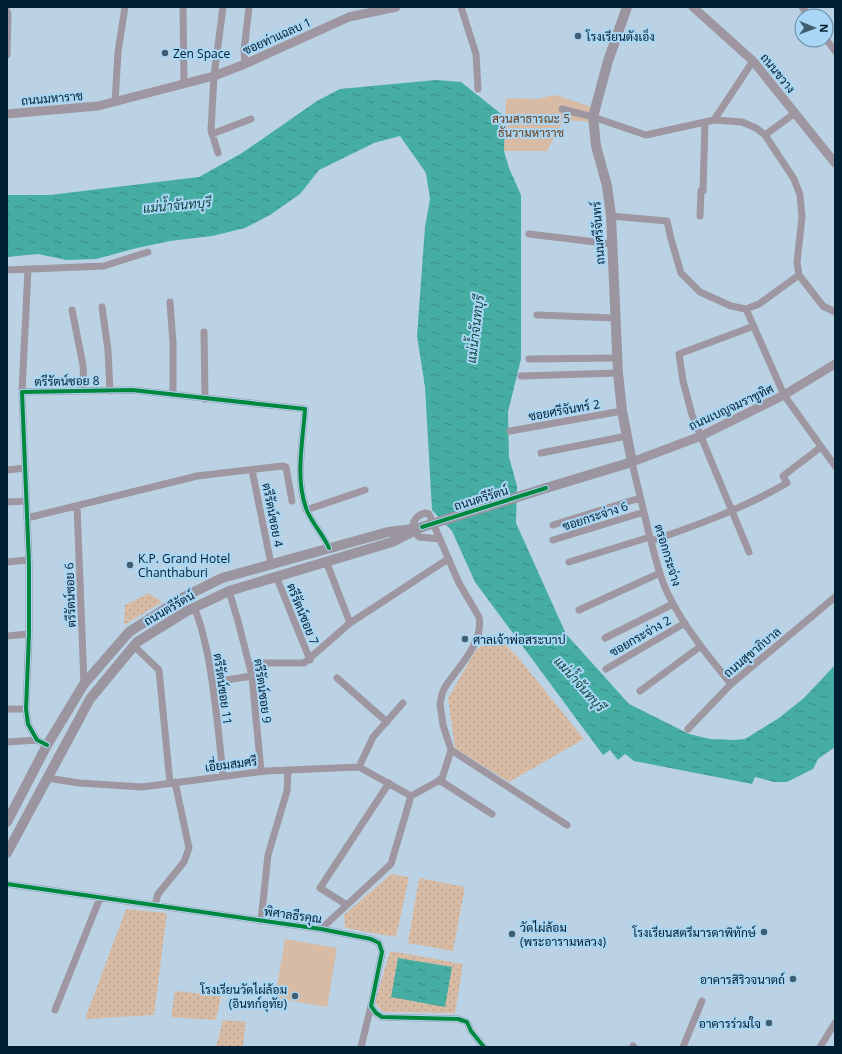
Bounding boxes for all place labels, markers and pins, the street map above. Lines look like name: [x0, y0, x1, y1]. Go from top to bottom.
place label: โรงเรียนตังเอ็ง: [585, 28, 655, 45]
marker: โรงเรียนตังเอ็ง: [573, 31, 583, 41]
place label: Zen Space: [173, 45, 230, 62]
marker: Zen Space: [160, 48, 170, 58]
place label: K.P. Grand Hotel Chanthaburi: [138, 550, 230, 581]
marker: K.P. Grand Hotel Chanthaburi: [125, 560, 135, 570]
place label: ศาลเจ้าพ่อสระบาป: [473, 631, 566, 648]
marker: ศาลเจ้าพ่อสระบาป: [460, 634, 470, 644]
place label: วัดไผ่ล้อม (พระอารามหลวง): [520, 919, 606, 950]
place label: โรงเรียนสตรีมารดาพิทักษ์: [632, 924, 757, 941]
marker: โรงเรียนสตรีมารดาพิทักษ์: [759, 927, 769, 937]
marker: วัดไผ่ล้อม (พระอารามหลวง): [507, 929, 517, 939]
place label: อาคารสิริวจนาตถ์: [700, 971, 785, 988]
marker: อาคารสิริวจนาตถ์: [788, 974, 798, 984]
place label: โรงเรียนวัดไผ่ล้อม (อินทก์อุทัย): [199, 981, 287, 1013]
marker: โรงเรียนวัดไผ่ล้อม (อินทก์อุทัย): [290, 991, 300, 1001]
place label: อาคารร่วมใจ: [699, 1015, 761, 1032]
marker: อาคารร่วมใจ: [764, 1018, 774, 1028]

